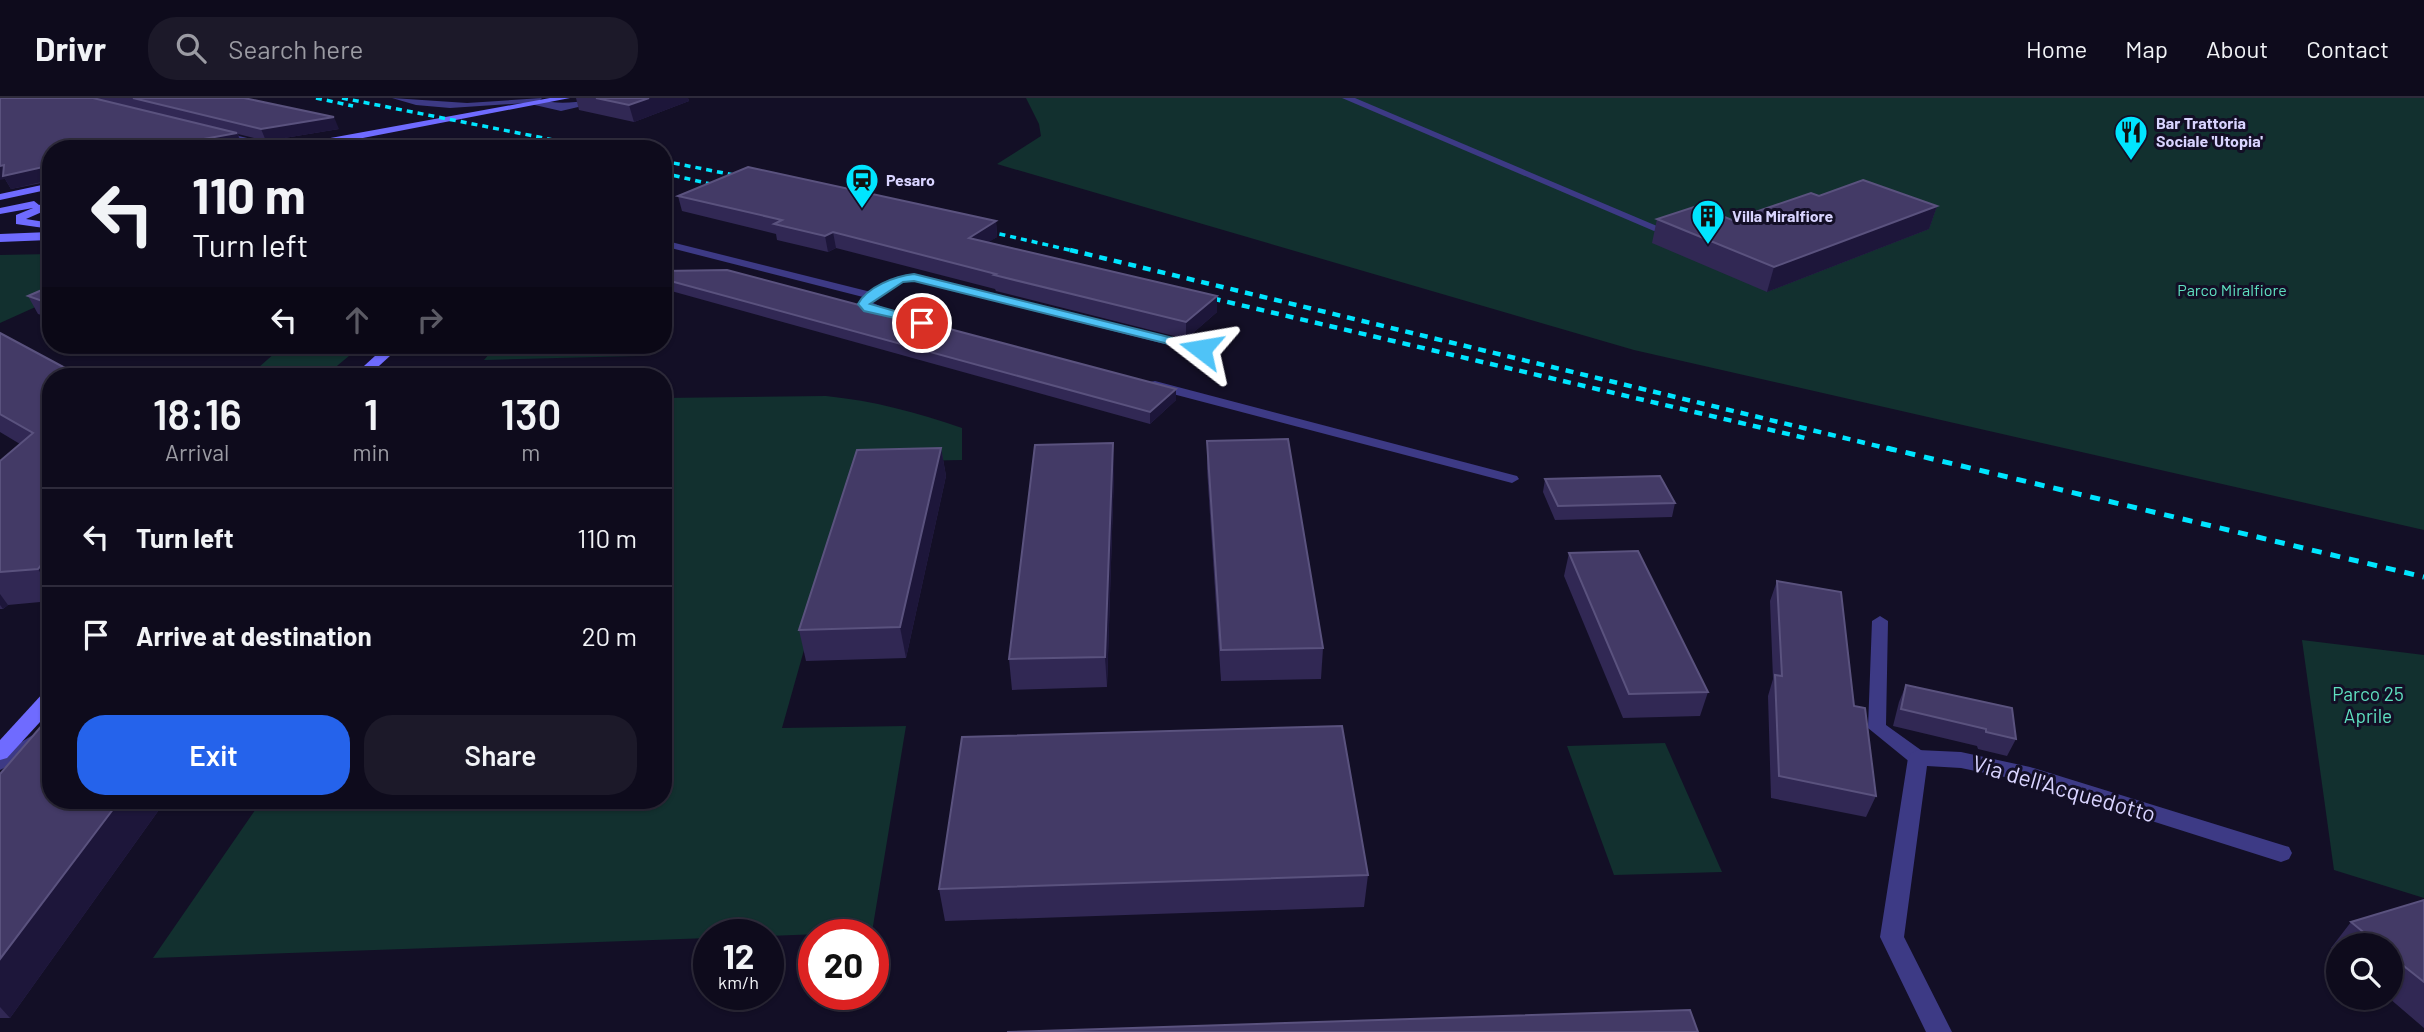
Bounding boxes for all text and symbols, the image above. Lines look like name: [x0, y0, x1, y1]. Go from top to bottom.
search box: [148, 17, 638, 80]
text: Drivr: [35, 28, 106, 68]
icon: search: [172, 29, 210, 67]
text: Search here: [228, 33, 363, 64]
text: Home: [2026, 34, 2087, 63]
text: Map: [2125, 34, 2168, 63]
text: About: [2206, 34, 2268, 63]
text: Contact: [2306, 34, 2389, 63]
restaurant icon: Bar Trattoria Sociale 'Utopia': [2112, 113, 2150, 162]
place label: Bar Trattoria Sociale 'Utopia': [2156, 113, 2263, 150]
station icon: Pesaro: [843, 161, 881, 210]
text: 110 m: [192, 165, 306, 224]
icon: left: [77, 168, 168, 259]
place label: Pesaro: [886, 170, 935, 189]
building icon: Villa Miralfiore: [1689, 197, 1727, 246]
place label: Villa Miralfiore: [1732, 206, 1833, 225]
text: Turn left: [192, 225, 309, 263]
park label: Parco Miralfiore: [2177, 280, 2287, 299]
pin: [892, 293, 952, 353]
icon: left: [265, 301, 303, 339]
icon: ahead: [338, 301, 376, 339]
icon: right: [411, 301, 449, 339]
icon: arrive: [903, 304, 941, 342]
position arrow: [1164, 312, 1238, 386]
text: 18:16: [153, 388, 242, 438]
text: 1: [364, 388, 378, 438]
text: 130: [500, 388, 561, 438]
text: Arrival: [165, 438, 229, 466]
text: min: [352, 438, 390, 466]
text: m: [521, 438, 540, 466]
icon: left: [77, 518, 115, 556]
text: Turn left: [136, 522, 234, 553]
text: 110 m: [577, 522, 637, 553]
icon: arrive: [77, 616, 115, 654]
text: Arrive at destination: [136, 620, 372, 651]
text: 20 m: [582, 620, 637, 651]
park label: Parco 25 Aprile: [2332, 682, 2404, 727]
button: Exit: [77, 715, 350, 795]
button: Share: [364, 715, 637, 795]
street label: Via dell'Acquedotto: [1969, 748, 2159, 828]
speed limit sign: 20: [798, 919, 889, 1010]
map controls: [2326, 933, 2403, 1010]
button: search: [2326, 933, 2403, 1010]
text: 12: [722, 934, 754, 976]
text: km/h: [718, 971, 759, 993]

